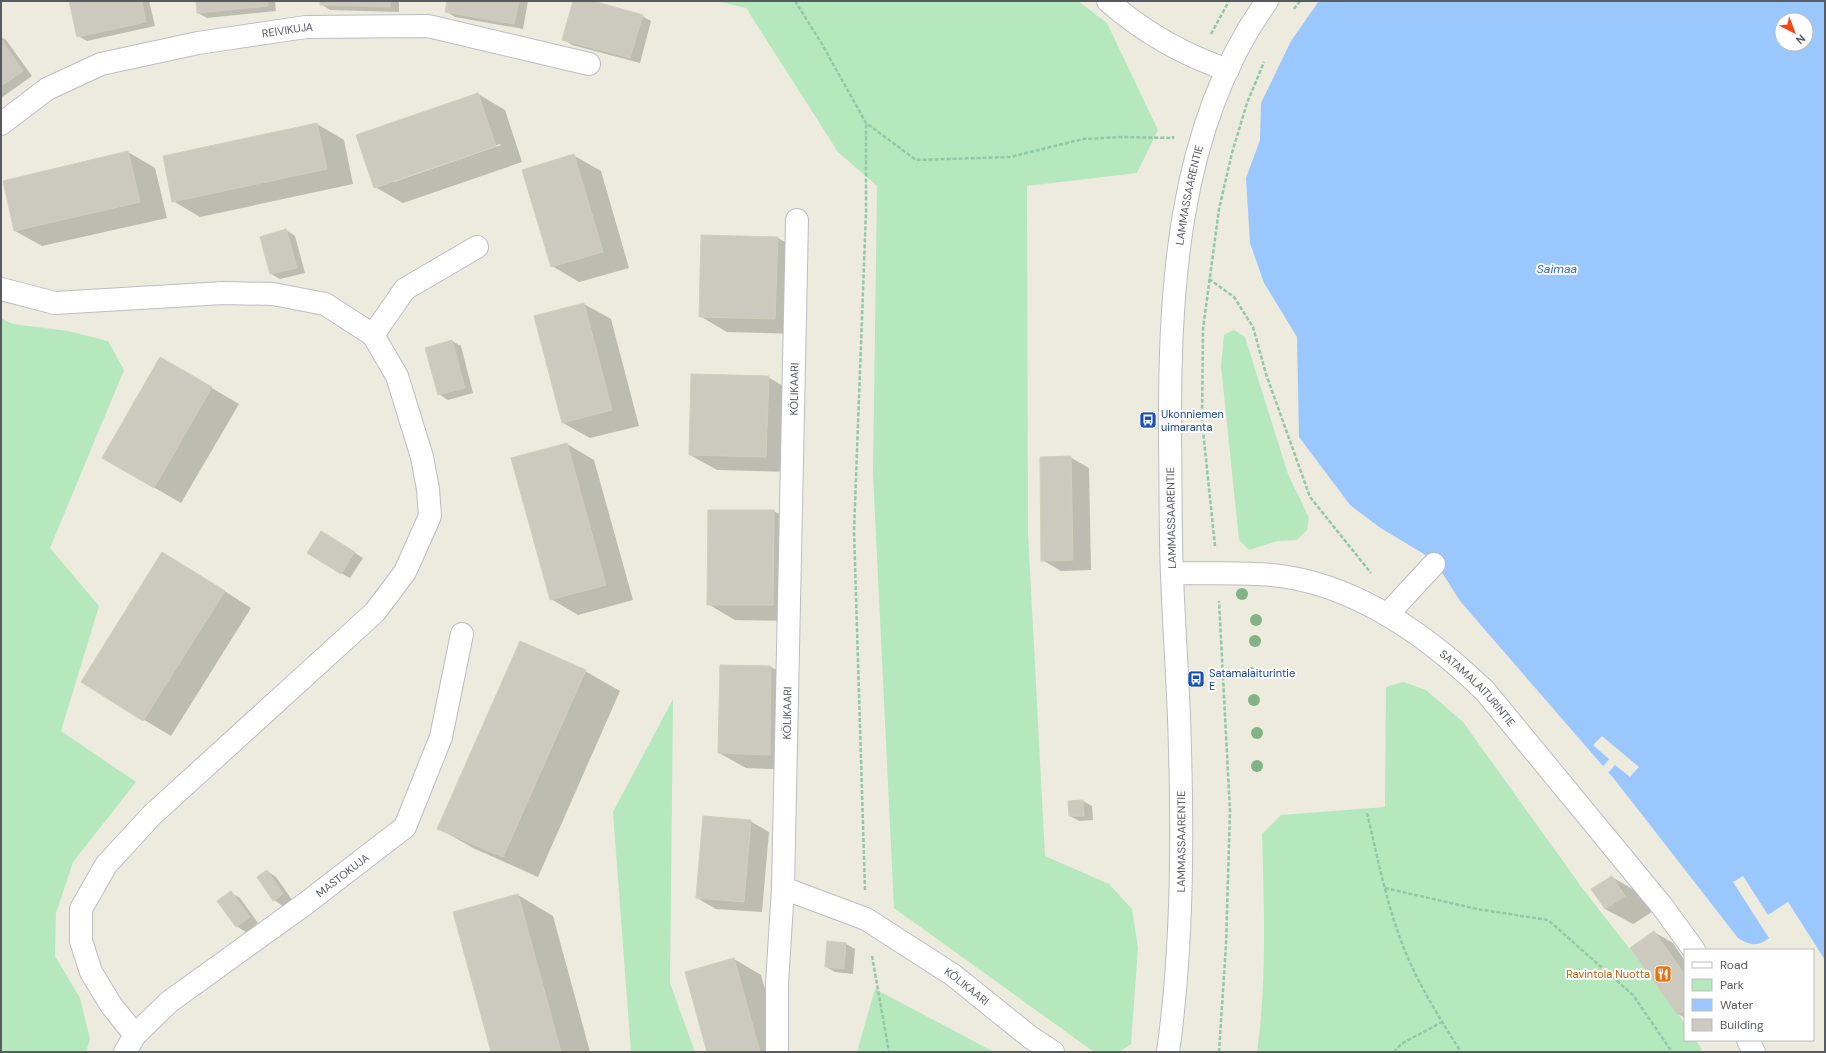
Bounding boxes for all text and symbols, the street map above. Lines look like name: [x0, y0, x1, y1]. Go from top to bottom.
north arrow: [1774, 12, 1814, 52]
street label: REIVIKUJA: [261, 20, 313, 40]
text: N: [1793, 32, 1808, 47]
street label: LAMMASSAARENTIE: [1172, 144, 1206, 246]
water label: Saimaa: [1537, 261, 1578, 277]
street label: KÖLIKAARI: [787, 362, 801, 416]
place label: Ukonniemen uimaranta: [1161, 407, 1224, 434]
bus stop icon: Ukonniemen uimaranta: [1138, 410, 1158, 430]
street label: LAMMASSAARENTIE: [1163, 467, 1179, 569]
street label: SATAMALAITURINTIE: [1437, 647, 1519, 730]
place label: Satamalaiturintie E: [1209, 666, 1295, 693]
bus stop icon: Satamalaiturintie E: [1186, 669, 1206, 689]
street label: KÖLIKAARI: [780, 686, 794, 740]
street label: LAMMASSAARENTIE: [1174, 791, 1188, 893]
street label: MASTOKUJA: [313, 850, 372, 900]
legend: [1684, 949, 1814, 1041]
text: Road: [1720, 957, 1748, 973]
street label: KÖLIKAARI: [942, 964, 992, 1008]
restaurant icon: Ravintola Nuotta: [1653, 964, 1673, 984]
place label: Ravintola Nuotta: [1566, 967, 1650, 981]
text: Park: [1720, 977, 1744, 993]
text: Water: [1720, 997, 1754, 1013]
text: Building: [1720, 1017, 1764, 1033]

